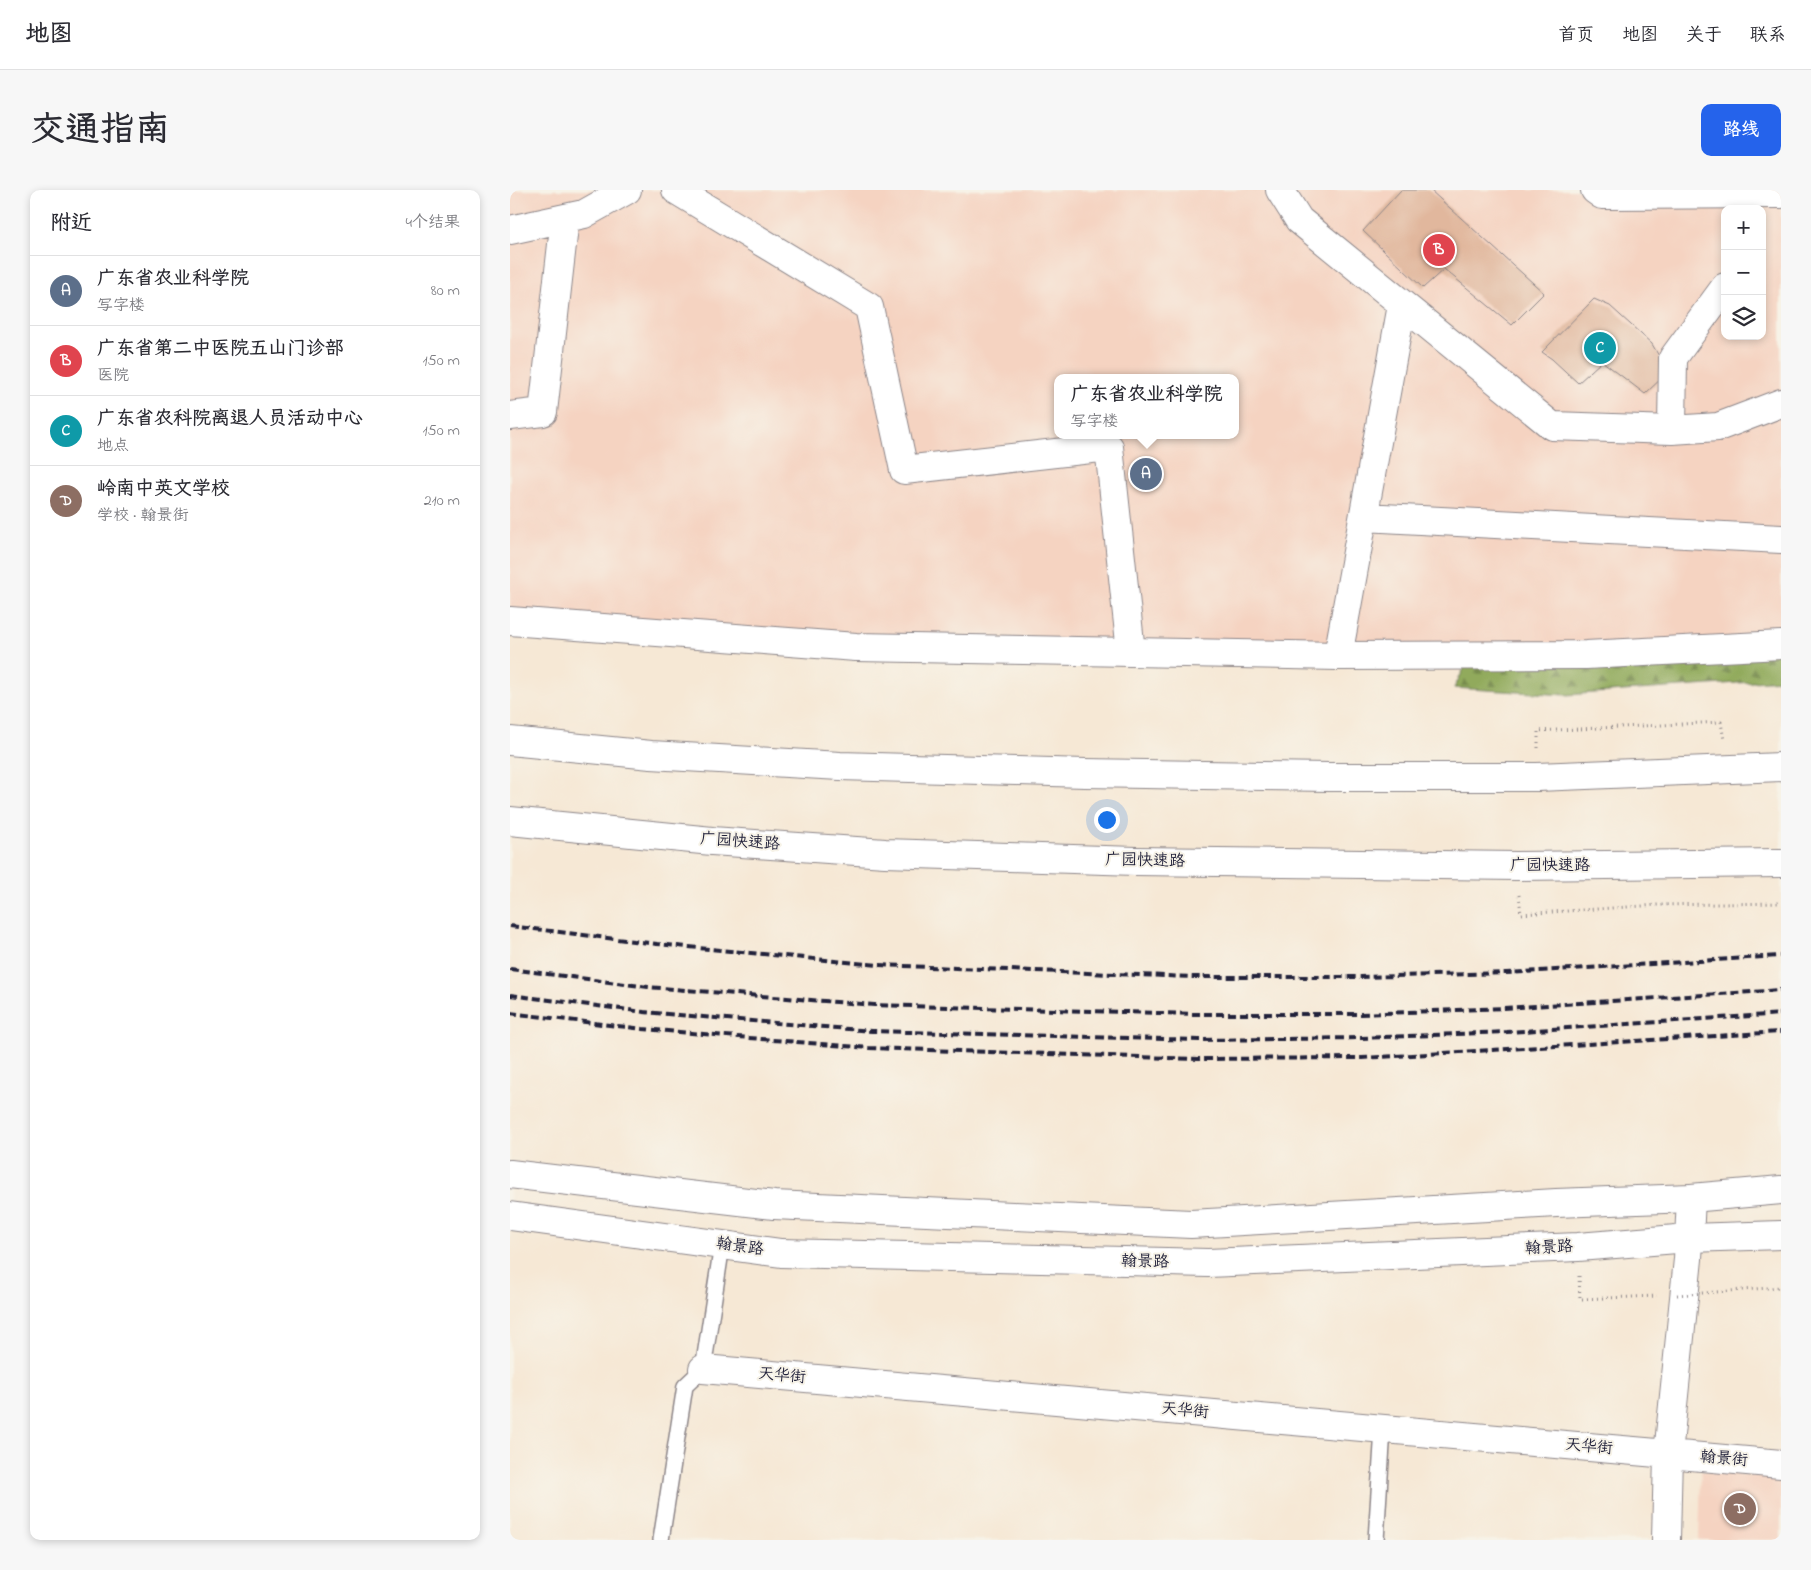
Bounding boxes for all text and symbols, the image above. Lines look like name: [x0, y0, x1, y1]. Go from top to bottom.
text: 地图: [25, 18, 73, 53]
text: 首页: [1558, 23, 1594, 49]
text: 地图: [1622, 23, 1658, 49]
text: 关于: [1686, 23, 1722, 49]
text: 联系: [1750, 23, 1786, 49]
button: 路线: [1701, 104, 1781, 156]
text: 交通指南: [30, 106, 170, 157]
map controls: [1721, 205, 1766, 340]
button: +: [1721, 205, 1766, 250]
text: 附近: [50, 209, 92, 239]
text: 4个结果: [405, 211, 460, 235]
pin: B: [1423, 231, 1455, 269]
button: −: [1721, 250, 1766, 295]
text: 广东省农业科学院: [97, 266, 249, 293]
text: A: [61, 279, 71, 303]
text: 80 m: [431, 279, 460, 303]
text: 写字楼: [97, 294, 145, 318]
button: layers: [1721, 295, 1766, 340]
pin: C: [1584, 329, 1616, 367]
text: 广东省第二中医院五山门诊部: [97, 336, 344, 363]
text: B: [61, 349, 71, 373]
text: 150 m: [422, 349, 460, 373]
text: 医院: [97, 364, 129, 388]
popup: [1054, 374, 1239, 439]
text: 广东省农业科学院: [1070, 382, 1223, 409]
text: 广东省农科院离退人员活动中心: [97, 406, 363, 433]
text: 写字楼: [1070, 410, 1119, 434]
text: C: [62, 419, 70, 443]
text: 150 m: [422, 419, 460, 443]
text: 地点: [97, 434, 129, 458]
pin: A: [1130, 455, 1162, 493]
text: 岭南中英文学校: [97, 476, 230, 503]
text: D: [60, 489, 72, 513]
text: 210 m: [424, 489, 460, 513]
text: 学校 · 翰景街: [97, 504, 188, 528]
your location: [1094, 807, 1120, 833]
street label: 广园快速路: [699, 827, 781, 857]
street label: 广园快速路: [1105, 848, 1185, 874]
street label: 广园快速路: [1510, 854, 1590, 878]
street label: 翰景路: [715, 1232, 765, 1262]
street label: 翰景路: [1524, 1235, 1574, 1261]
street label: 翰景路: [1121, 1250, 1169, 1274]
street label: 天华街: [757, 1362, 807, 1390]
street label: 天华街: [1160, 1397, 1210, 1425]
street label: 天华街: [1564, 1433, 1614, 1461]
street label: 翰景街: [1699, 1445, 1749, 1473]
pin: D: [1724, 1490, 1756, 1528]

